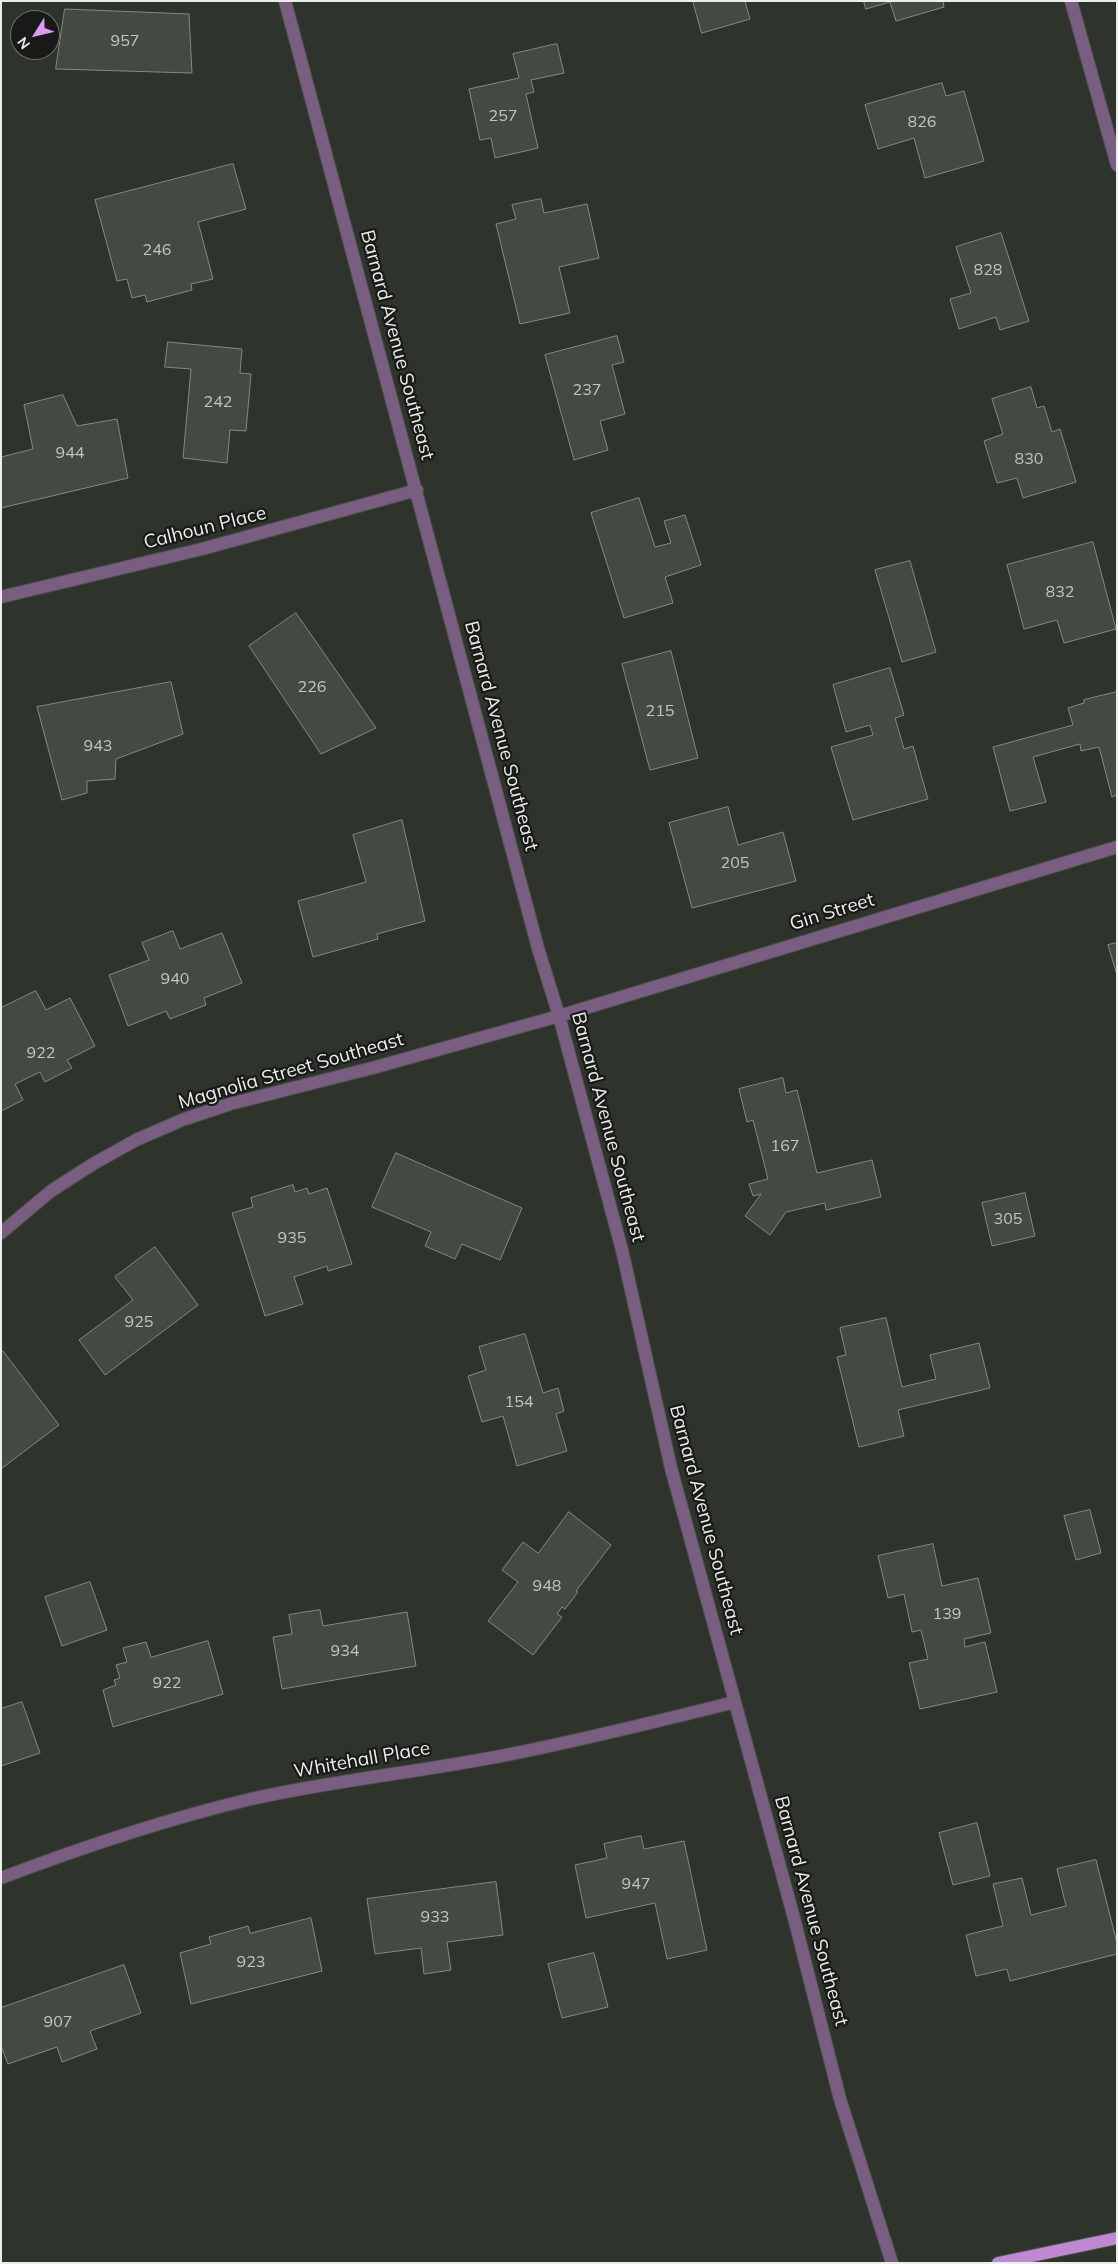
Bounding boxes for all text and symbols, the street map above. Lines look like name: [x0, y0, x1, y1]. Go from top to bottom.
north arrow: [10, 10, 60, 60]
house number: 957: [111, 31, 139, 51]
text: N: [13, 34, 34, 53]
house number: 257: [489, 106, 517, 126]
house number: 826: [908, 112, 936, 132]
street label: Barnard Avenue Southeast: [355, 228, 439, 462]
house number: 246: [143, 240, 171, 260]
house number: 828: [974, 260, 1002, 280]
house number: 237: [573, 380, 601, 400]
house number: 242: [204, 392, 232, 412]
house number: 944: [56, 443, 84, 463]
house number: 830: [1015, 449, 1043, 469]
street label: Calhoun Place: [141, 502, 269, 554]
house number: 832: [1046, 582, 1074, 602]
street label: Barnard Avenue Southeast: [459, 619, 543, 853]
house number: 226: [298, 677, 326, 697]
house number: 215: [646, 701, 674, 721]
house number: 943: [84, 736, 112, 756]
house number: 205: [721, 853, 749, 873]
street label: Gin Street: [787, 888, 877, 936]
house number: 940: [161, 969, 189, 989]
street label: Barnard Avenue Southeast: [566, 1010, 650, 1244]
street label: Magnolia Street Southeast: [176, 1028, 406, 1114]
house number: 922: [27, 1043, 55, 1063]
house number: 167: [771, 1136, 799, 1156]
house number: 305: [994, 1209, 1022, 1229]
house number: 935: [278, 1228, 306, 1248]
house number: 925: [125, 1312, 153, 1332]
house number: 154: [505, 1392, 533, 1412]
street label: Barnard Avenue Southeast: [664, 1403, 748, 1637]
house number: 948: [533, 1576, 561, 1596]
house number: 139: [933, 1604, 961, 1624]
house number: 934: [331, 1641, 359, 1661]
house number: 922: [153, 1673, 181, 1693]
street label: Whitehall Place: [292, 1737, 432, 1783]
street label: Barnard Avenue Southeast: [769, 1794, 853, 2028]
house number: 947: [622, 1874, 650, 1894]
house number: 933: [421, 1907, 449, 1927]
house number: 923: [237, 1952, 265, 1972]
house number: 907: [44, 2012, 72, 2032]

